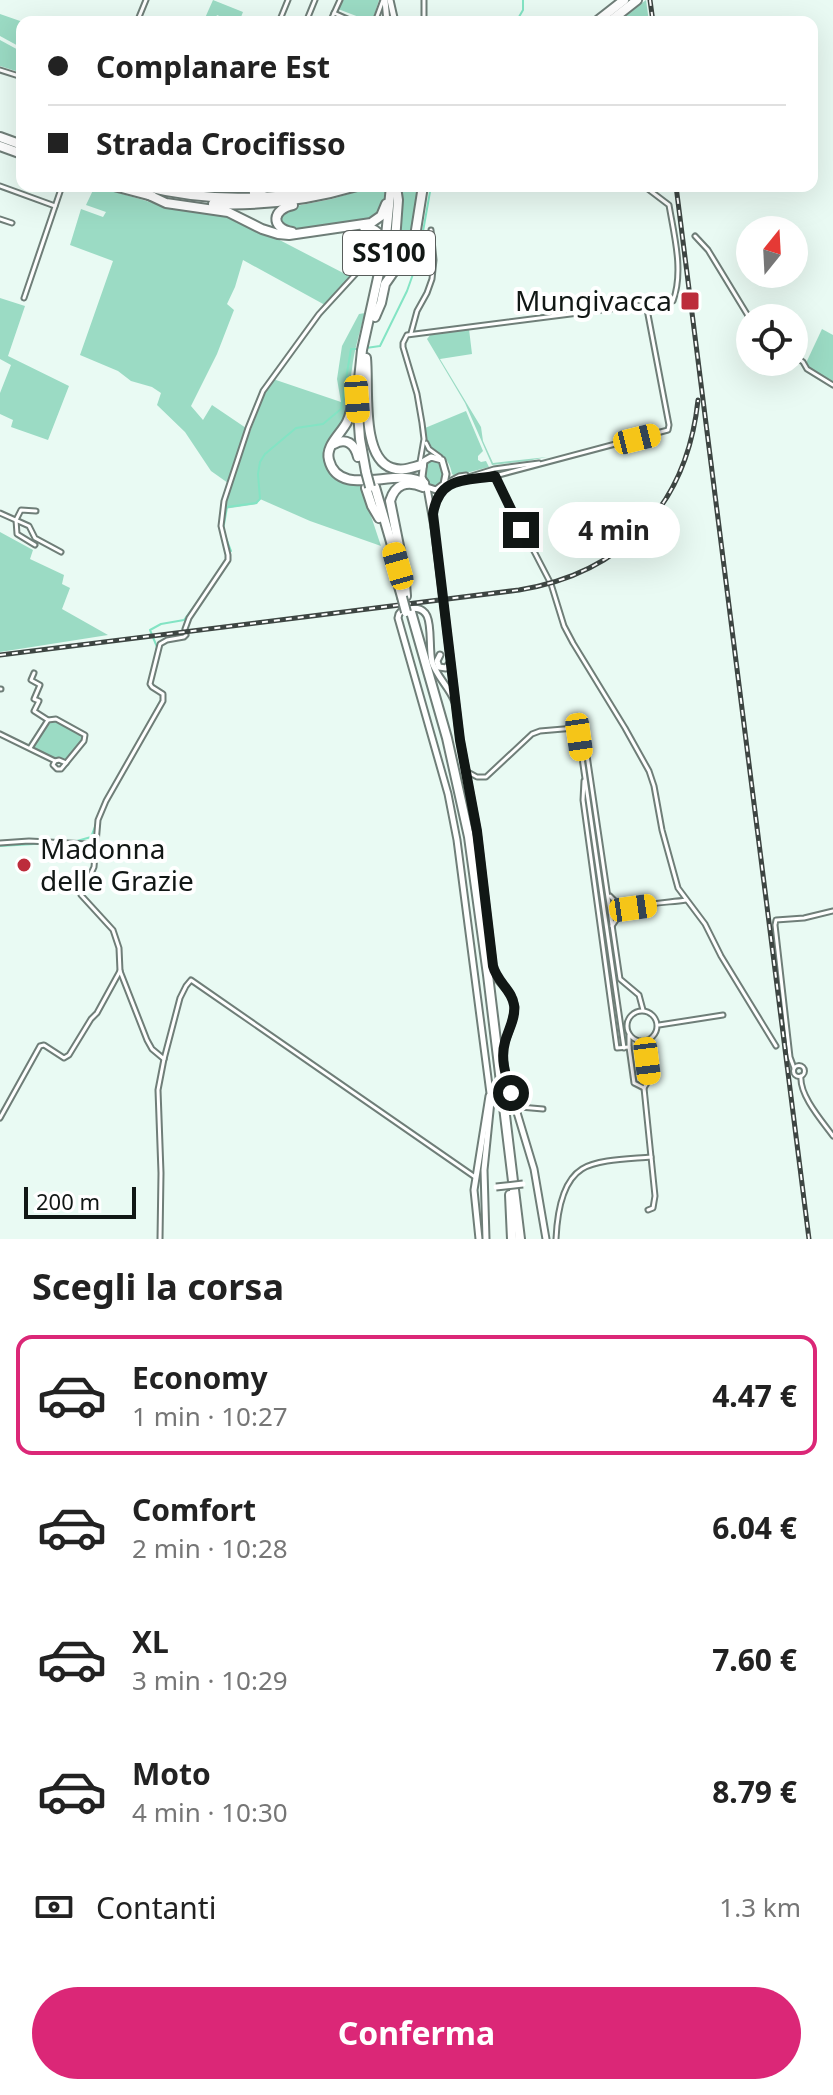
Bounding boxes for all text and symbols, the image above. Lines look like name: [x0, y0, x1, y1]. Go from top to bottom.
text: Complanare Est: [96, 46, 330, 87]
text: Strada Crocifisso: [96, 123, 346, 164]
north arrow: [736, 216, 808, 288]
map controls: [736, 216, 808, 376]
road number: SS100: [343, 231, 435, 275]
place label: Mungivacca: [515, 281, 672, 319]
marker: Mungivacca: [679, 290, 701, 312]
button: locate: [736, 304, 808, 376]
car: [343, 374, 371, 424]
car: [611, 422, 663, 456]
callout: 4 min: [549, 502, 681, 558]
route end: [503, 512, 539, 548]
text: 4 min: [578, 512, 650, 548]
car: [380, 540, 416, 592]
car: [564, 712, 594, 762]
place label: Madonna delle Grazie: [40, 829, 194, 899]
marker: Madonna delle Grazie: [15, 856, 33, 874]
car: [608, 893, 658, 923]
car: [632, 1036, 662, 1086]
route start: [493, 1075, 529, 1111]
scale bar: [24, 1183, 136, 1219]
text: 200 m: [36, 1186, 100, 1216]
text: Scegli la corsa: [32, 1262, 284, 1311]
text: Economy: [132, 1357, 268, 1398]
icon: car: [36, 1359, 108, 1431]
text: 4.47 €: [712, 1375, 797, 1416]
text: 1 min · 10:27: [132, 1398, 288, 1434]
text: Comfort: [132, 1489, 256, 1530]
icon: car: [36, 1491, 108, 1563]
text: 6.04 €: [712, 1507, 797, 1548]
text: 2 min · 10:28: [132, 1530, 288, 1566]
text: XL: [132, 1621, 169, 1662]
icon: car: [36, 1623, 108, 1695]
text: 7.60 €: [712, 1639, 797, 1680]
text: 3 min · 10:29: [132, 1662, 288, 1698]
text: Moto: [132, 1753, 211, 1794]
icon: car: [36, 1755, 108, 1827]
text: 8.79 €: [712, 1771, 797, 1812]
text: 4 min · 10:30: [132, 1794, 288, 1830]
icon: cash: [32, 1885, 76, 1929]
text: Contanti: [96, 1887, 216, 1928]
text: 1.3 km: [719, 1889, 801, 1925]
button: Conferma: [32, 1987, 801, 2079]

